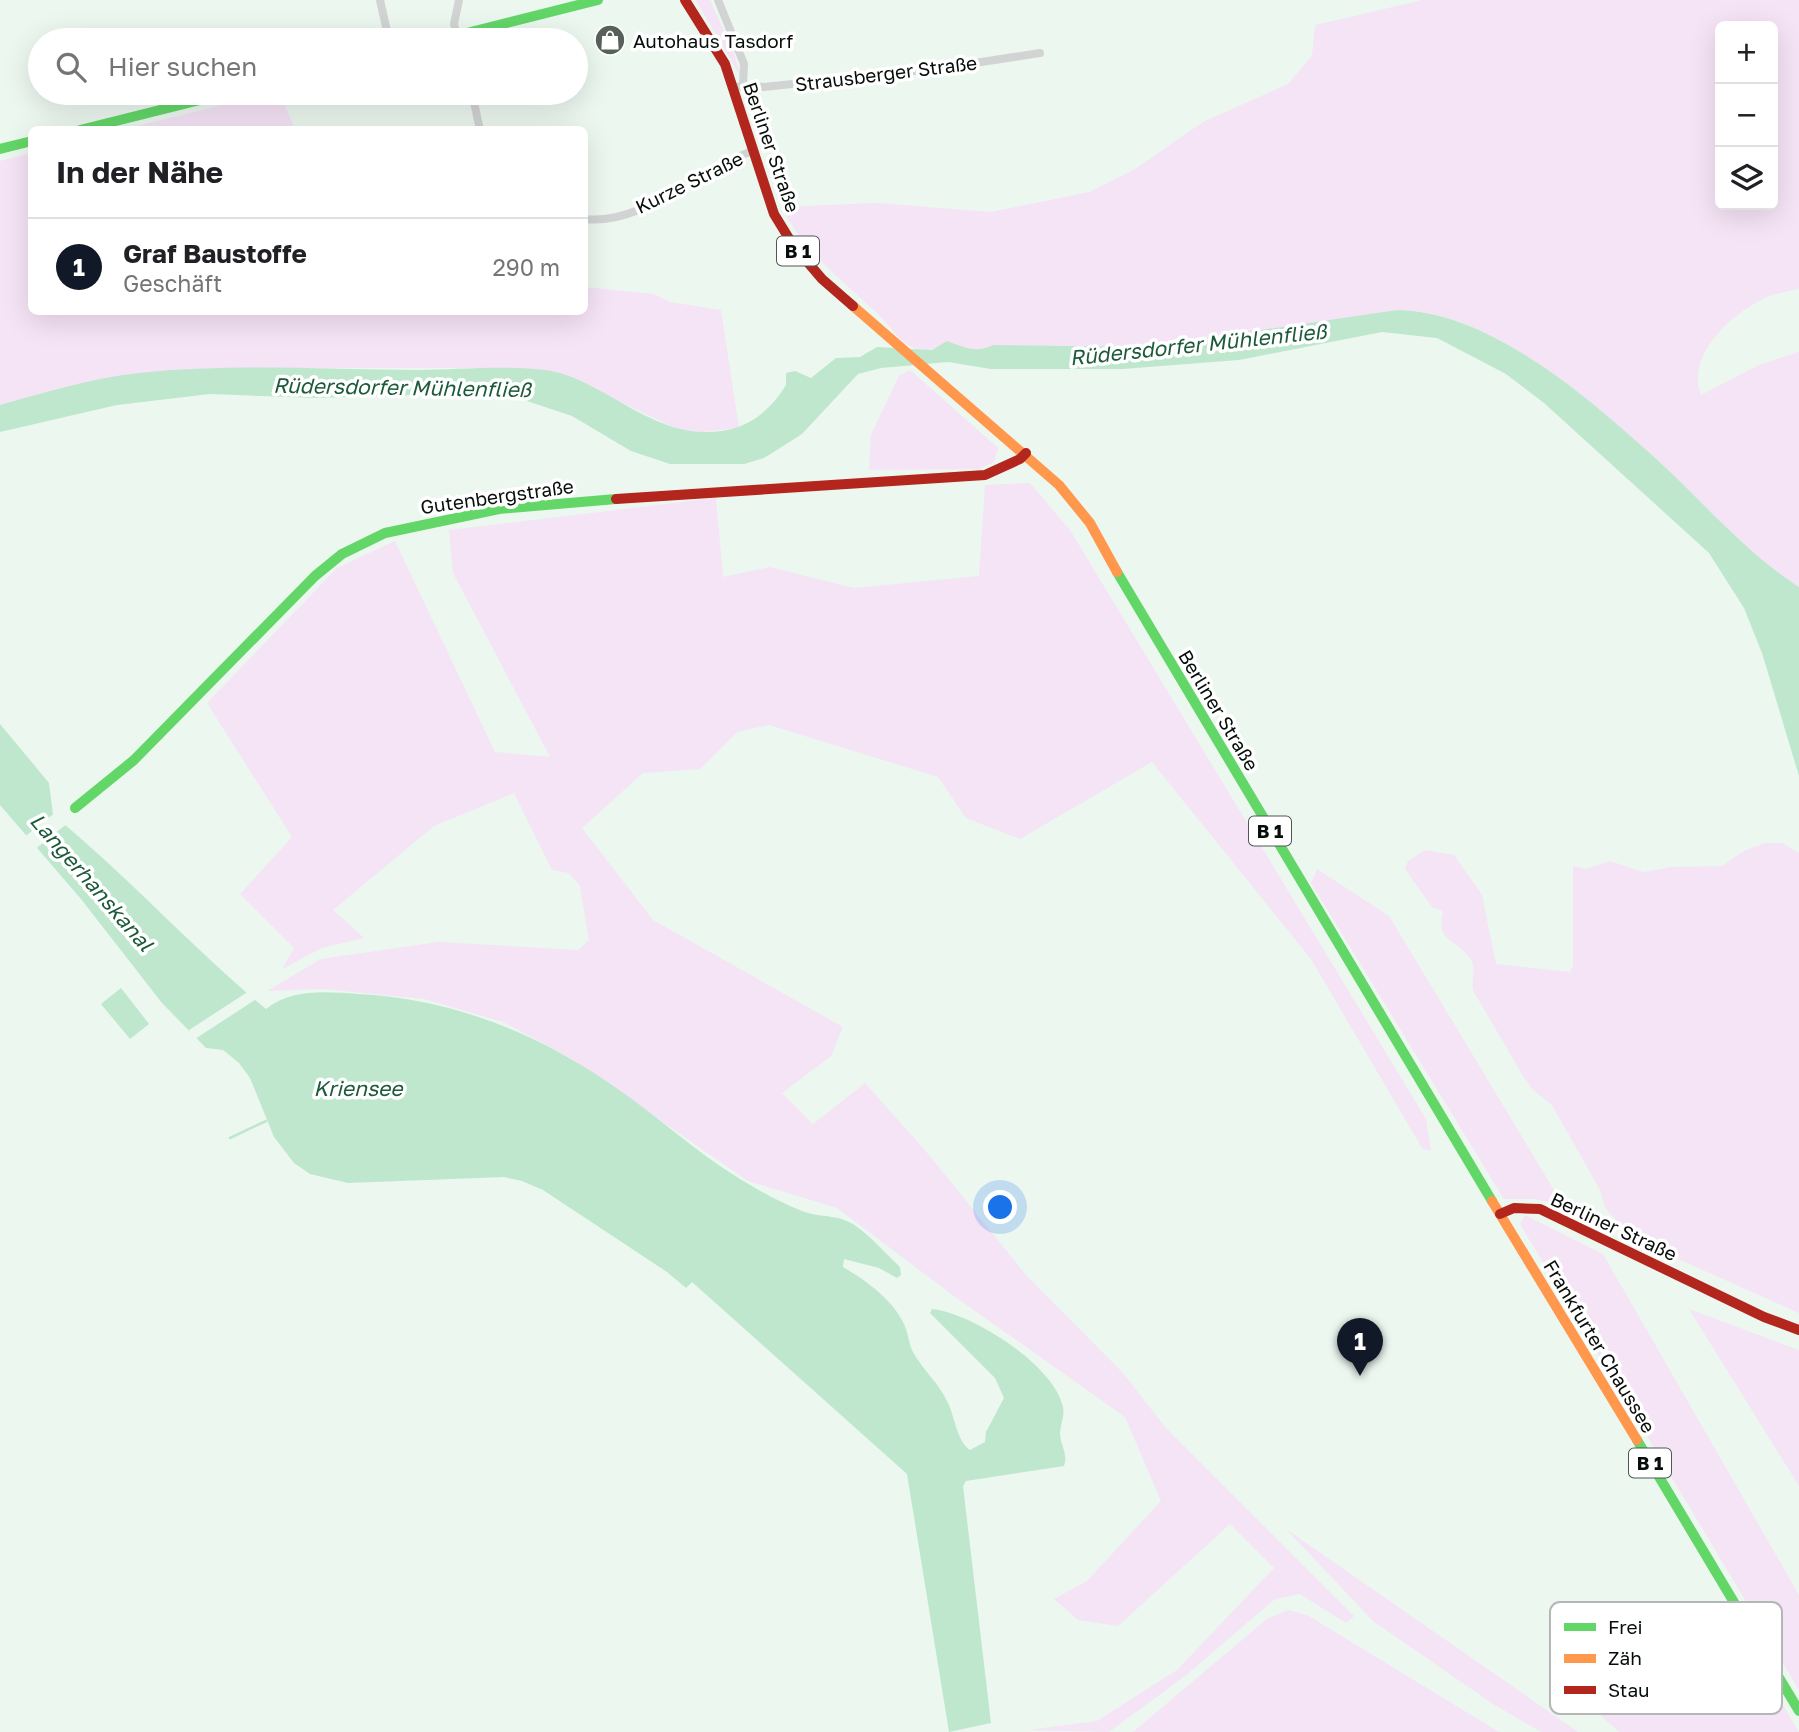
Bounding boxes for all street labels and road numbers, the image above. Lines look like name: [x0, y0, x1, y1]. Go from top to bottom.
street label: Strausberger Straße: [794, 50, 978, 96]
street label: Berliner Straße: [739, 79, 805, 215]
street label: Kurze Straße: [632, 146, 746, 218]
road number: B 1: [777, 236, 819, 265]
street label: Gutenbergstraße: [419, 474, 575, 518]
street label: Berliner Straße: [1174, 646, 1264, 774]
road number: B 1: [1249, 816, 1291, 846]
street label: Berliner Straße: [1547, 1187, 1681, 1265]
street label: Frankfurter Chaussee: [1539, 1255, 1661, 1437]
road number: B 1: [1629, 1448, 1671, 1478]

